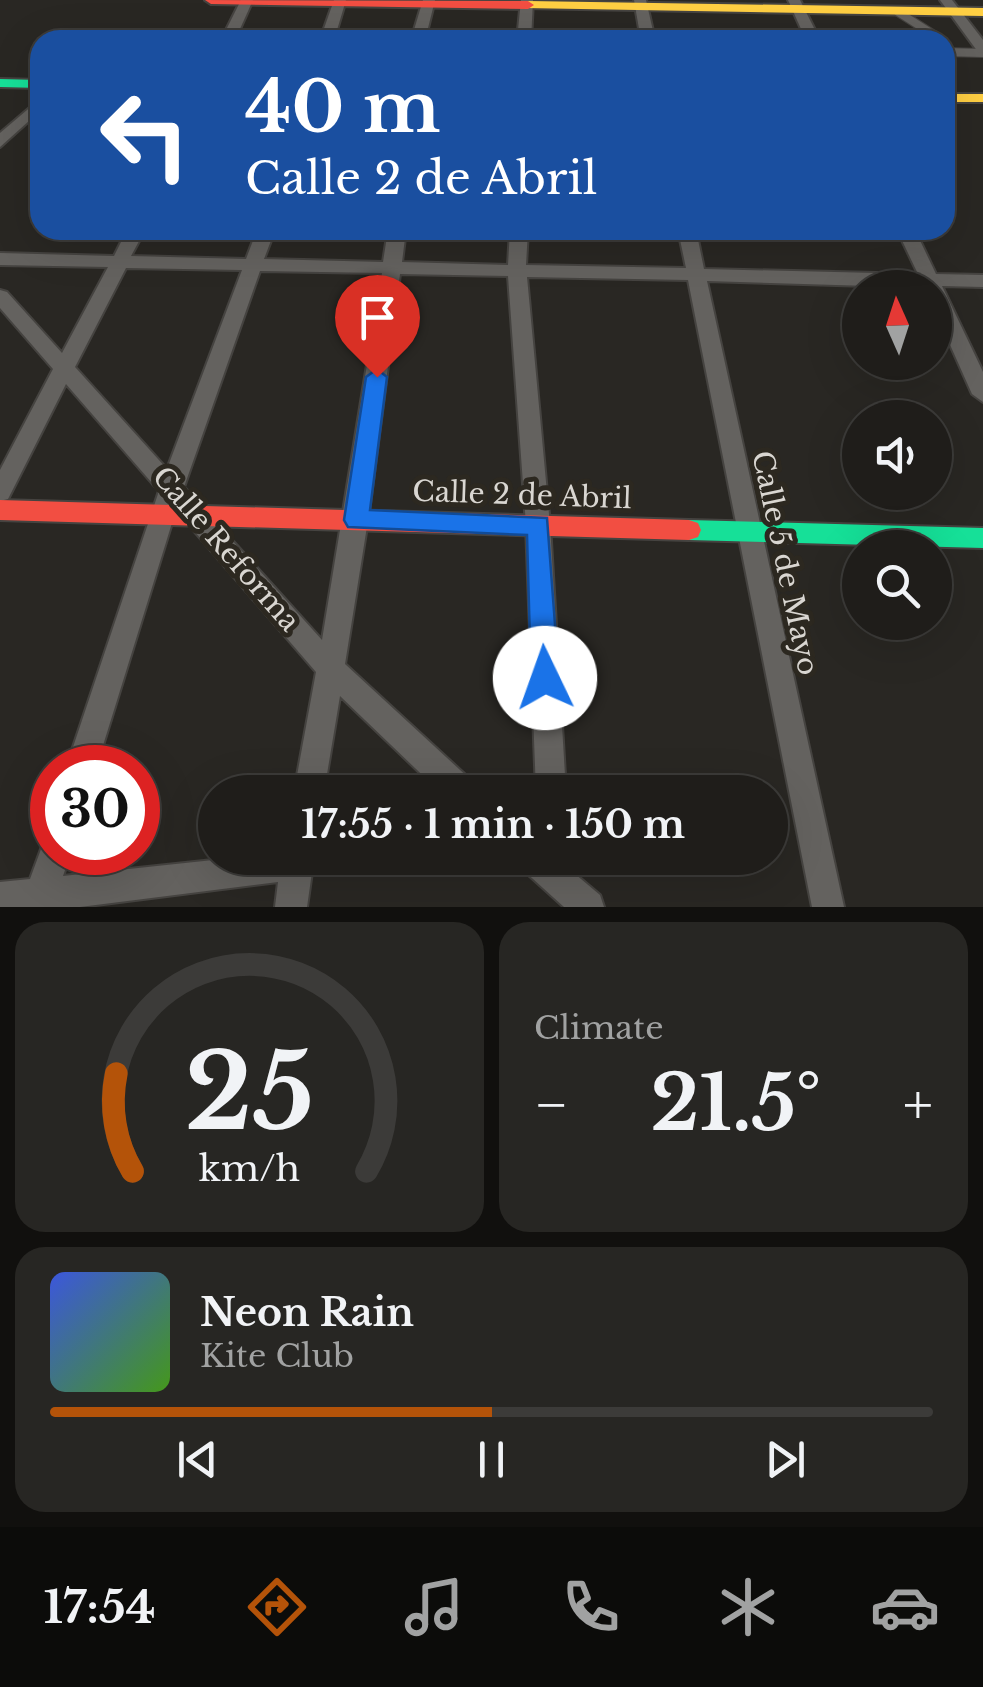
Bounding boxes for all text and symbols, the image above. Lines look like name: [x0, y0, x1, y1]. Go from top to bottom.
text: 40 m: [245, 64, 440, 151]
icon: left: [80, 70, 210, 200]
text: Calle 2 de Abril: [245, 150, 598, 206]
north arrow: [842, 270, 952, 380]
map controls: [842, 270, 952, 640]
pin: [335, 275, 420, 378]
icon: arrive: [350, 290, 405, 345]
button: sound: [842, 400, 952, 510]
street label: Calle 5 de Mayo: [744, 448, 826, 678]
street label: Calle Reforma: [145, 460, 307, 639]
street label: Calle 2 de Abril: [412, 474, 632, 516]
button: search: [842, 530, 952, 640]
position arrow: [493, 626, 597, 730]
speed limit sign: 30: [30, 745, 160, 875]
text: 17:55 · 1 min · 150 m: [301, 801, 685, 848]
text: Climate: [534, 1008, 663, 1048]
text: 25: [185, 1028, 314, 1157]
text: 21.5°: [650, 1057, 821, 1150]
text: −: [534, 1071, 569, 1139]
text: +: [903, 1071, 933, 1139]
text: km/h: [199, 1146, 300, 1191]
text: Neon Rain: [200, 1289, 414, 1336]
text: Kite Club: [200, 1336, 354, 1376]
icon: previous: [170, 1432, 225, 1487]
icon: pause: [464, 1432, 519, 1487]
icon: next: [758, 1432, 813, 1487]
icon: directions: [242, 1572, 312, 1642]
icon: music: [399, 1572, 469, 1642]
icon: phone: [556, 1572, 626, 1642]
icon: climate: [713, 1572, 783, 1642]
icon: car: [870, 1572, 940, 1642]
text: 17:54: [43, 1579, 156, 1635]

